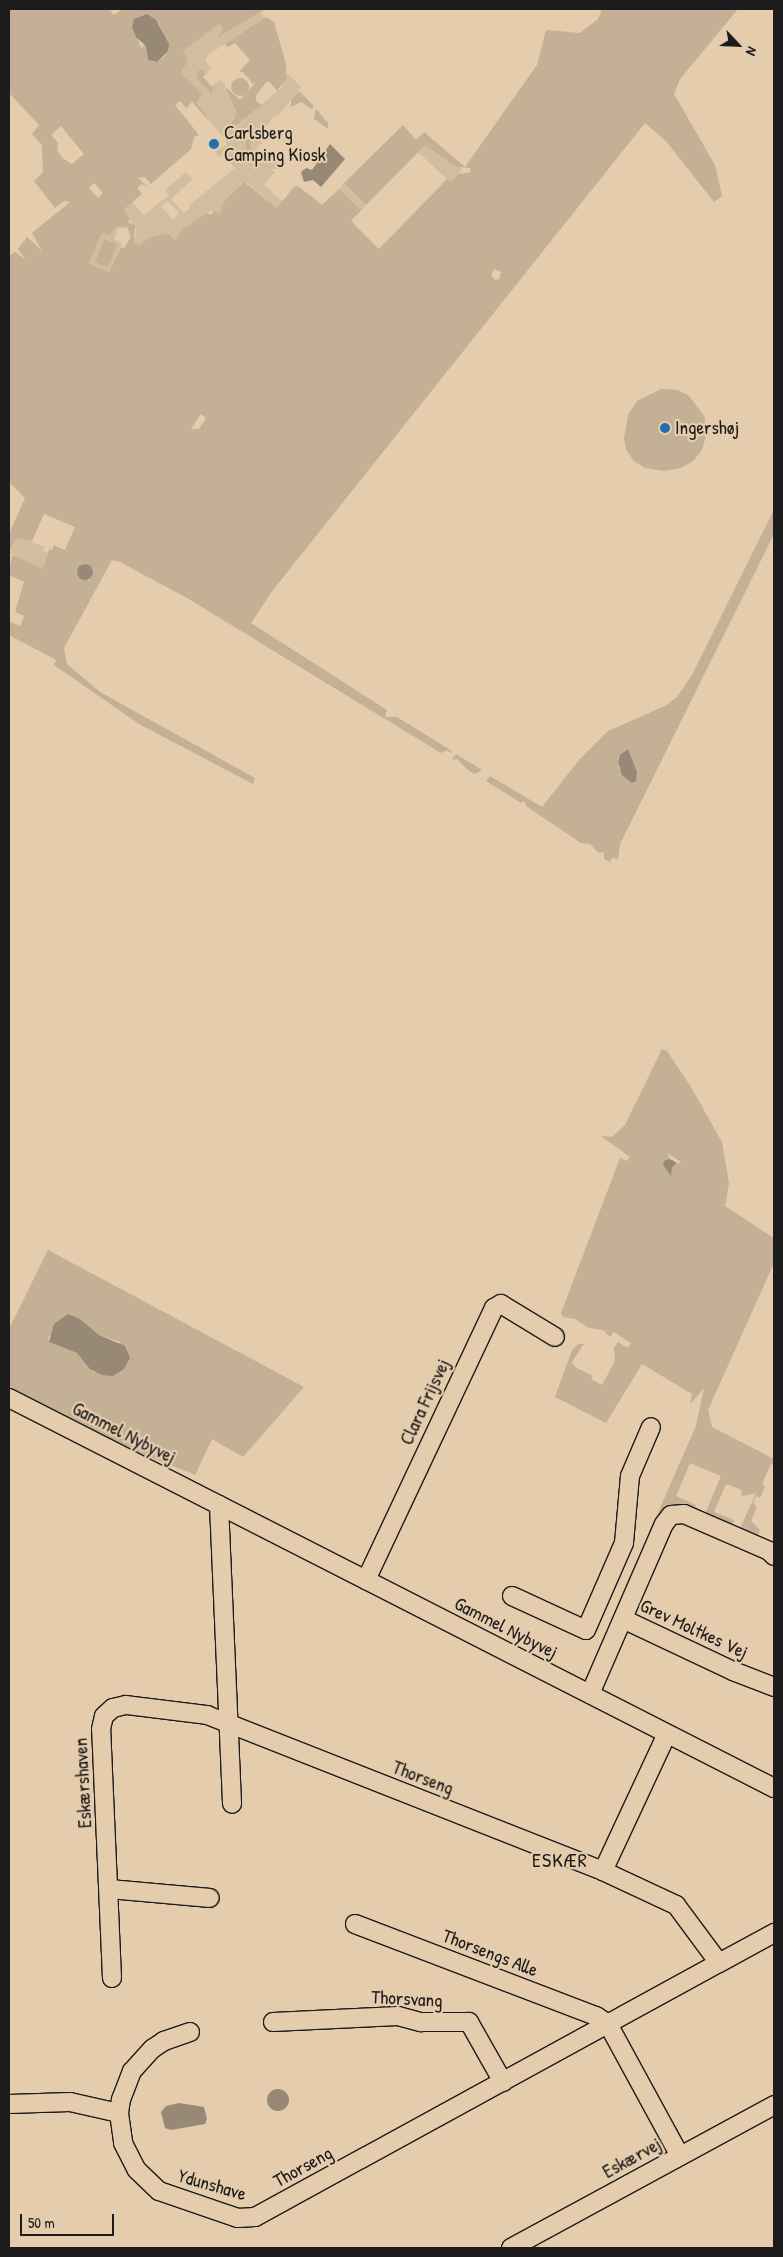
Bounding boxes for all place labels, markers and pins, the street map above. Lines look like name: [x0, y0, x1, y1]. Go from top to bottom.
place label: Carlsberg Camping Kiosk: [224, 122, 326, 166]
marker: Carlsberg Camping Kiosk: [208, 138, 220, 150]
place label: Ingershøj: [675, 417, 739, 439]
marker: Ingershøj: [659, 422, 671, 434]

